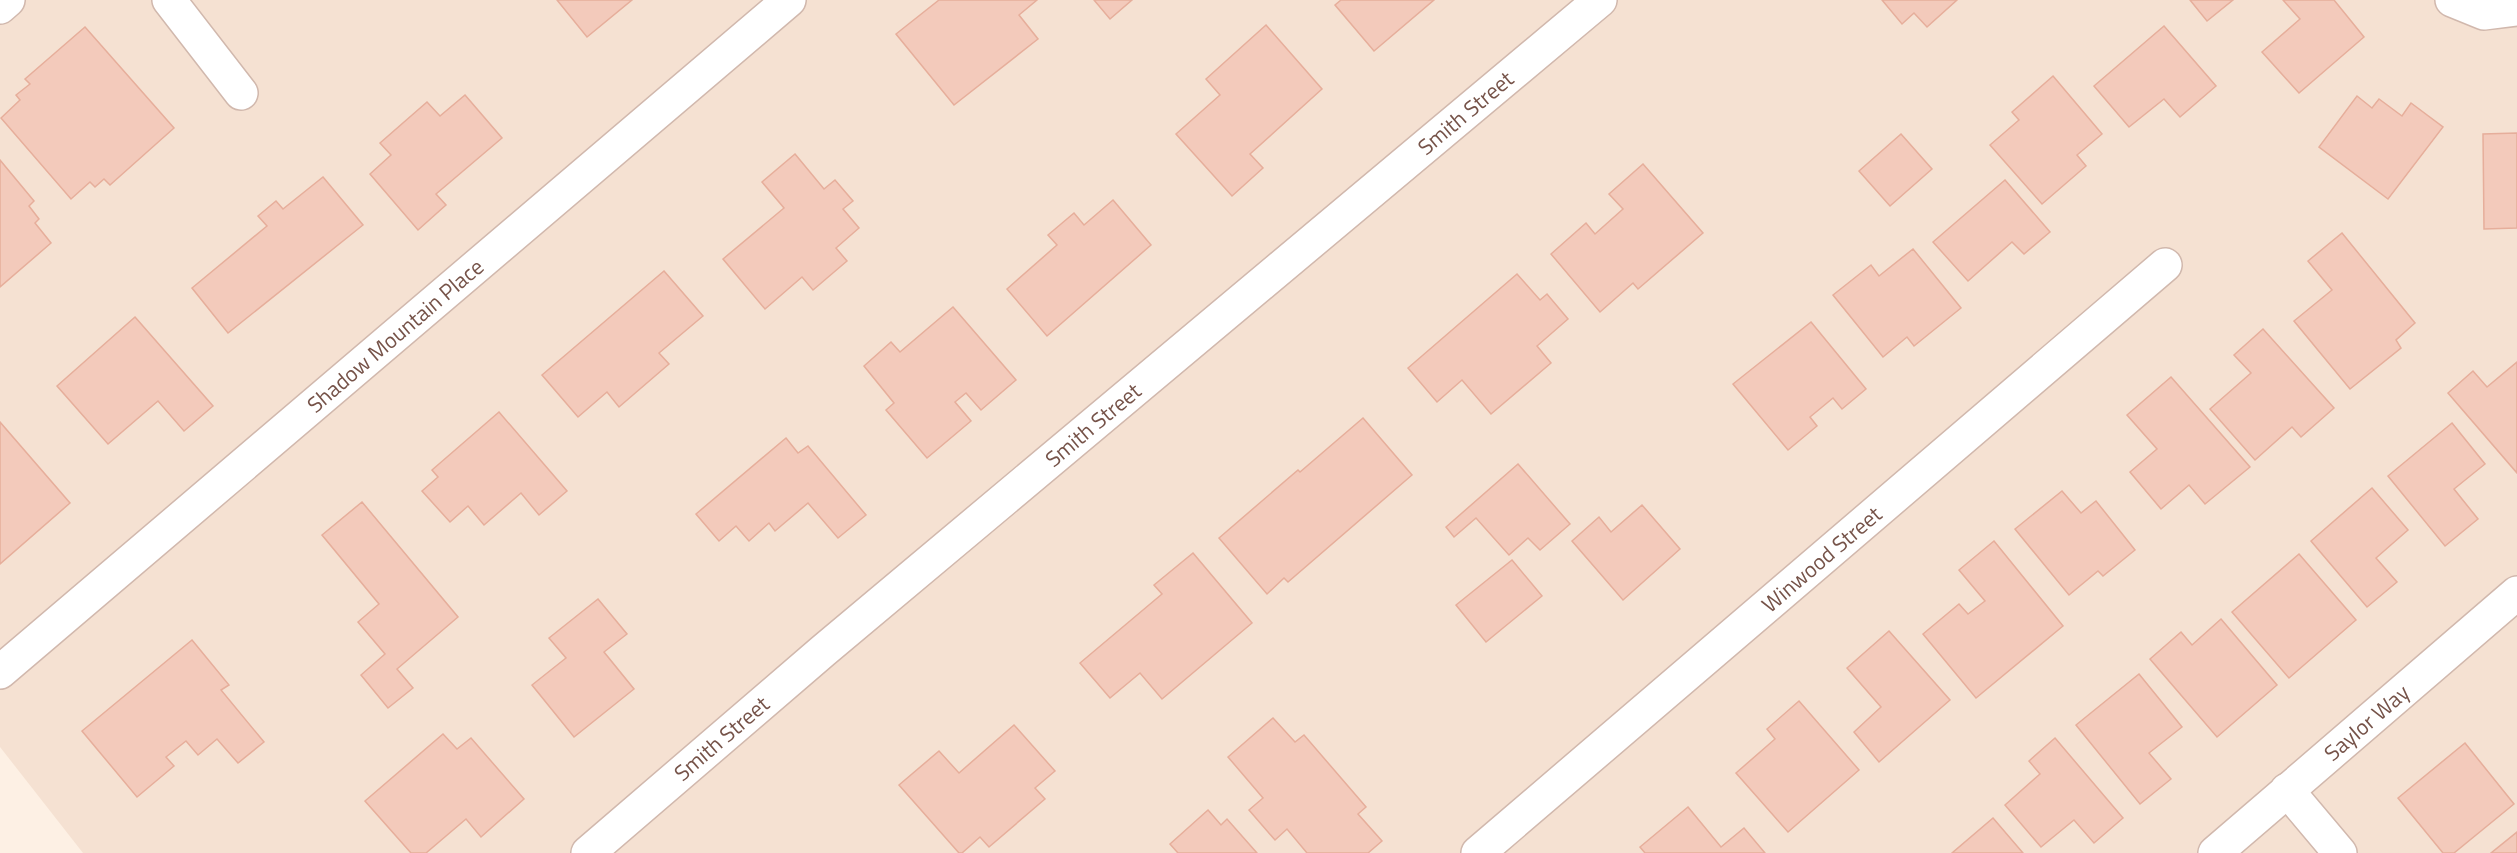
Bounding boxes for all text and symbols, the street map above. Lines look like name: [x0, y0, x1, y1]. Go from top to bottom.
street label: Smith Street: [1410, 62, 1521, 163]
street label: Shadow Mountain Place: [299, 250, 491, 421]
street label: Smith Street: [1037, 374, 1149, 475]
street label: Winwood Street: [1754, 497, 1889, 621]
street label: Saylor Way: [2316, 676, 2417, 769]
street label: Smith Street: [666, 687, 777, 789]

